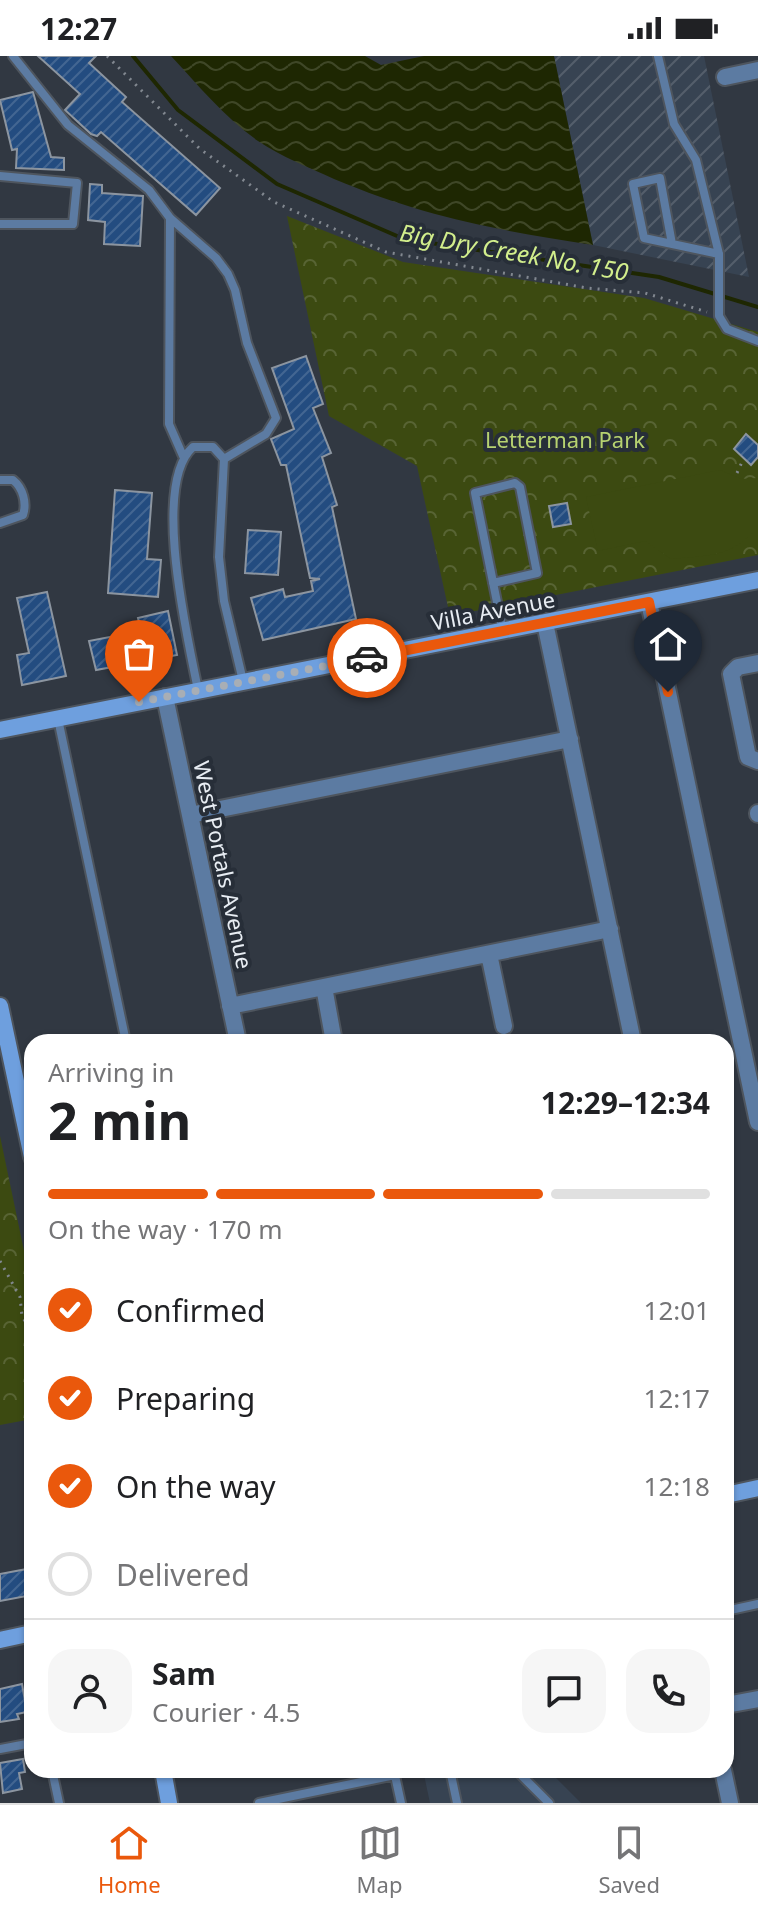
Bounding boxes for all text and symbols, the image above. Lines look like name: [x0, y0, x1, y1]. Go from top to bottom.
text: 12:27: [40, 8, 117, 49]
water label: Big Dry Creek No. 150: [397, 215, 631, 288]
park label: Letterman Park: [485, 424, 645, 454]
street label: Villa Avenue: [428, 583, 557, 637]
pin: [634, 610, 702, 692]
courier: [327, 618, 407, 698]
pin: [105, 620, 173, 702]
icon: home: [646, 622, 690, 666]
icon: bag: [117, 632, 161, 676]
icon: car: [345, 636, 389, 680]
street label: West Portals Avenue: [187, 758, 261, 971]
text: Arriving in: [48, 1054, 174, 1090]
text: 12:29–12:34: [541, 1082, 710, 1123]
text: 2 min: [48, 1084, 191, 1155]
text: On the way · 170 m: [48, 1211, 282, 1247]
icon: check: [48, 1288, 92, 1332]
text: Confirmed: [116, 1290, 266, 1331]
text: 12:01: [644, 1292, 710, 1328]
icon: check: [48, 1376, 92, 1420]
text: Preparing: [116, 1378, 255, 1419]
text: 12:17: [644, 1380, 710, 1416]
icon: check: [48, 1464, 92, 1508]
text: On the way: [116, 1466, 276, 1507]
text: 12:18: [644, 1468, 710, 1504]
text: Delivered: [116, 1554, 250, 1595]
button: person: [48, 1649, 132, 1733]
button: chat: [522, 1649, 606, 1733]
button: phone: [626, 1649, 710, 1733]
text: Sam: [152, 1653, 216, 1694]
text: Courier · 4.5: [152, 1694, 300, 1730]
tab: Home: [98, 1821, 161, 1899]
tab: Map: [357, 1821, 402, 1899]
tab: Saved: [598, 1821, 660, 1899]

